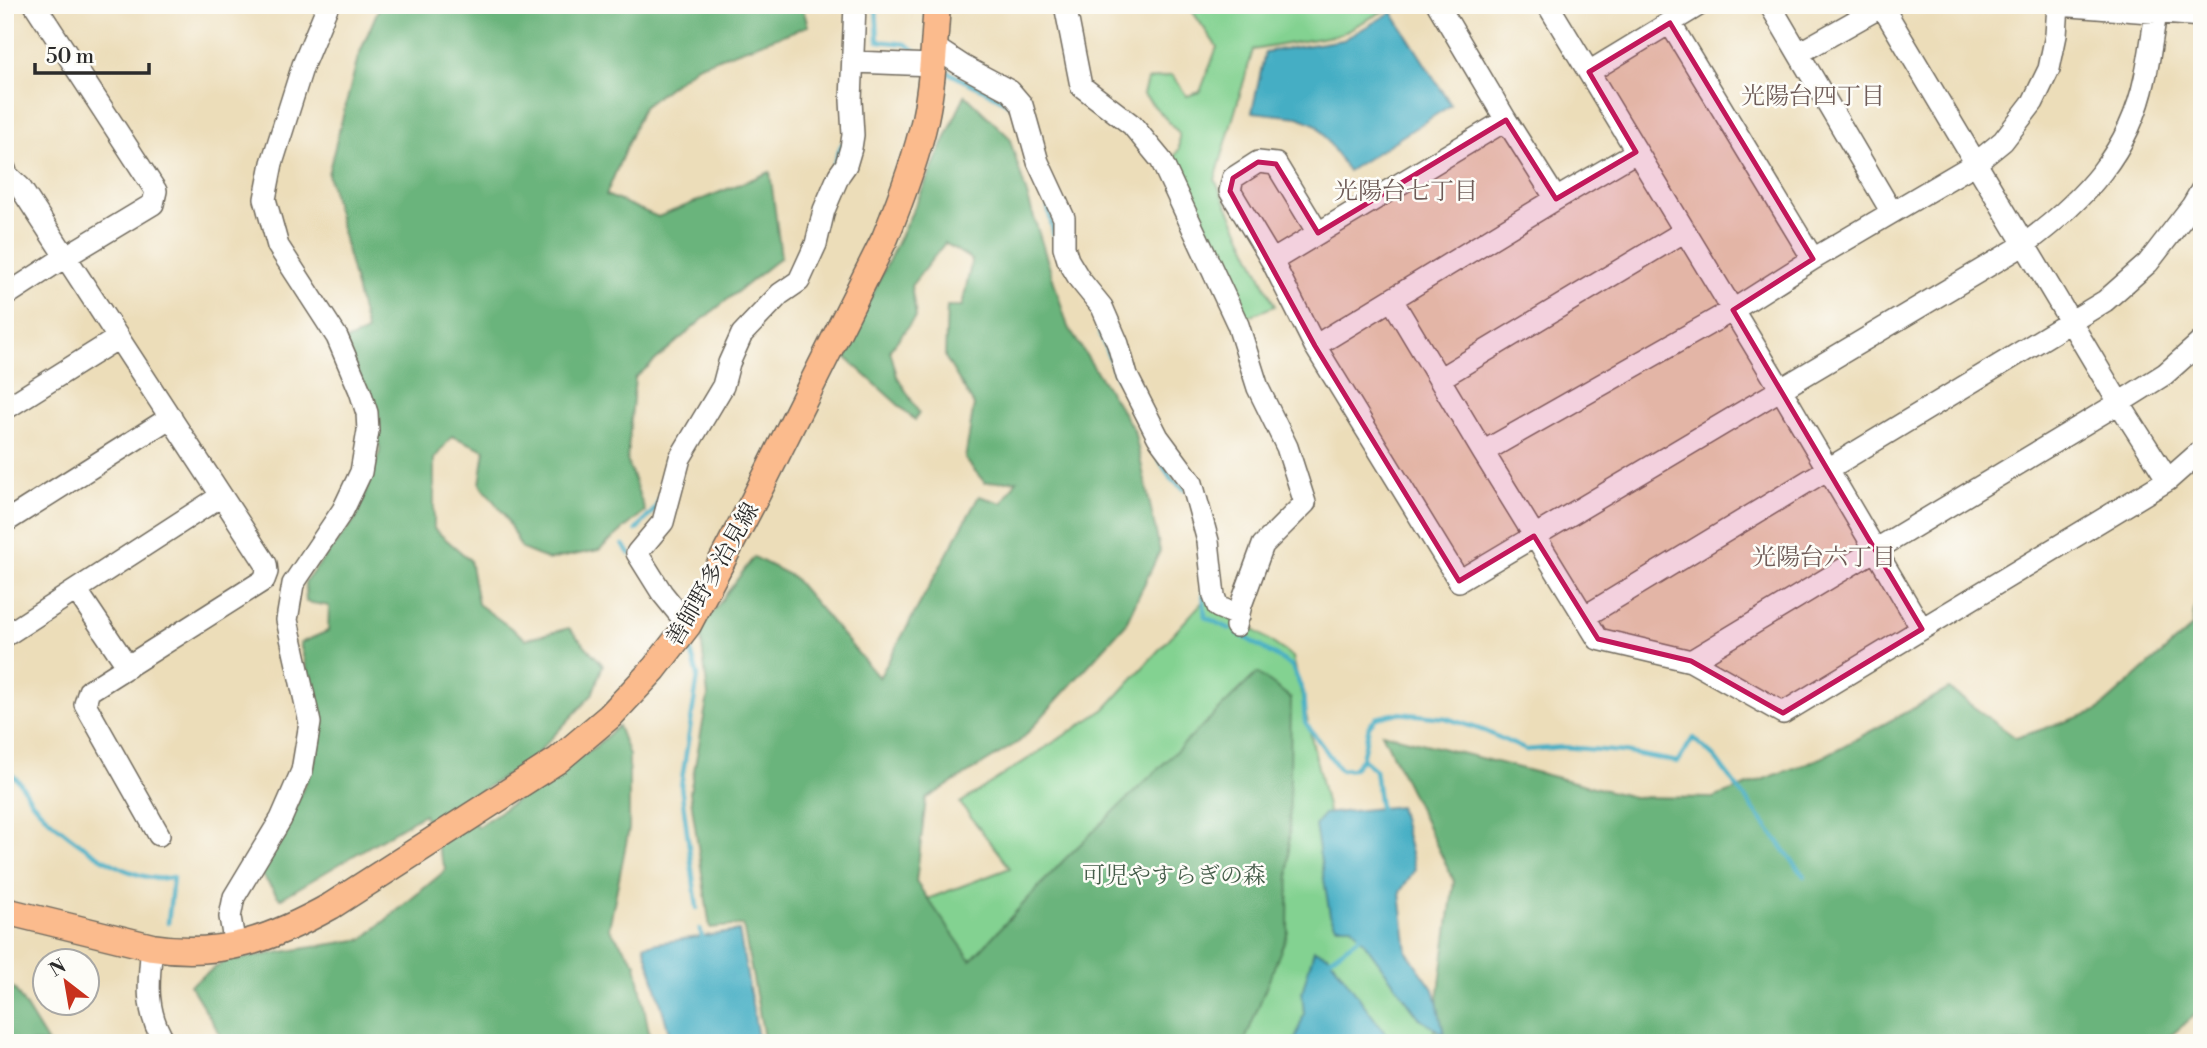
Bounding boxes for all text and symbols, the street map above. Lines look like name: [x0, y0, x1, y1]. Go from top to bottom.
scale bar: [35, 32, 149, 76]
text: 50 m: [46, 44, 94, 70]
district label: 光陽台四丁目: [1741, 82, 1885, 112]
district label: 光陽台七丁目: [1334, 177, 1478, 207]
street label: 善師野多治見線: [660, 498, 765, 651]
district label: 光陽台六丁目: [1752, 543, 1896, 573]
park label: 可児やすらぎの森: [1082, 862, 1266, 890]
north arrow: [32, 946, 102, 1016]
text: N: [45, 954, 70, 982]

